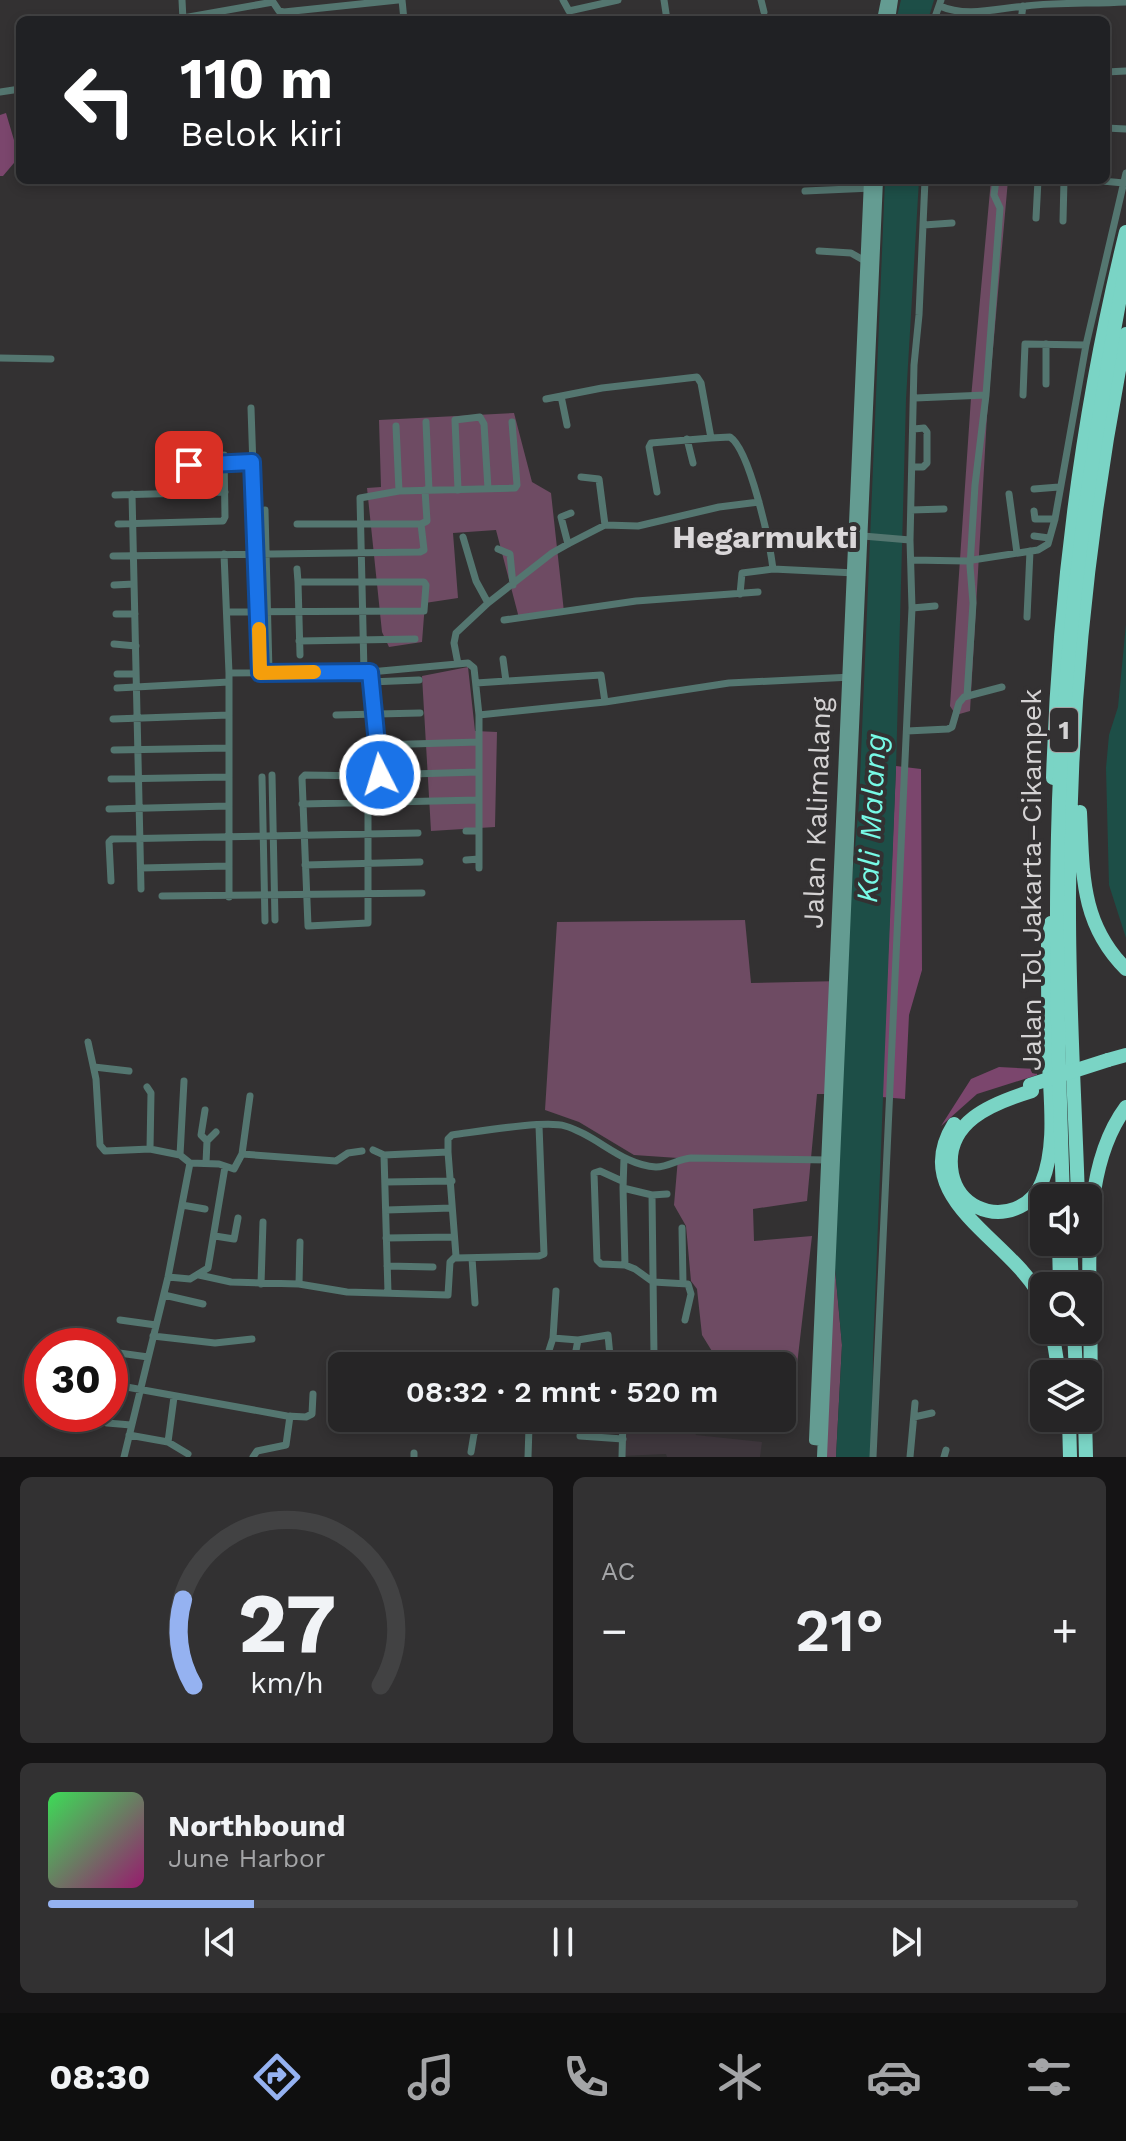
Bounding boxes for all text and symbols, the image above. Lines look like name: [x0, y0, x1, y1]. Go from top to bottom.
text: 110 m: [180, 46, 333, 112]
icon: left: [48, 48, 152, 152]
text: Belok kiri: [180, 113, 343, 155]
pin: [155, 431, 223, 499]
icon: arrive: [167, 443, 211, 487]
district label: Hegarmukti: [672, 518, 858, 556]
street label: Jalan Tol Jakarta–Cikampek: [1015, 689, 1048, 1071]
street label: Jalan Kalimalang: [796, 697, 838, 929]
road number: 1: [1050, 708, 1078, 752]
water label: Kali Malang: [849, 732, 893, 904]
position arrow: [338, 733, 422, 817]
map controls: [1030, 1184, 1102, 1432]
button: sound: [1030, 1184, 1102, 1256]
button: search: [1030, 1272, 1102, 1344]
speed limit sign: 30: [24, 1328, 128, 1432]
button: layers: [1030, 1360, 1102, 1432]
text: 08:32 · 2 mnt · 520 m: [406, 1374, 718, 1409]
text: AC: [601, 1556, 635, 1586]
text: 27: [237, 1575, 336, 1672]
text: 21°: [795, 1595, 884, 1666]
text: −: [601, 1605, 628, 1657]
text: +: [1051, 1605, 1078, 1657]
text: km/h: [250, 1666, 323, 1700]
text: Northbound: [168, 1808, 345, 1843]
text: June Harbor: [168, 1843, 325, 1873]
icon: previous: [198, 1920, 242, 1964]
icon: pause: [541, 1920, 585, 1964]
icon: next: [884, 1920, 928, 1964]
icon: directions: [249, 2049, 305, 2105]
icon: music: [403, 2049, 459, 2105]
icon: phone: [558, 2049, 614, 2105]
icon: climate: [712, 2049, 768, 2105]
icon: car: [866, 2049, 922, 2105]
icon: filters: [1021, 2049, 1077, 2105]
text: 08:30: [49, 2056, 150, 2098]

